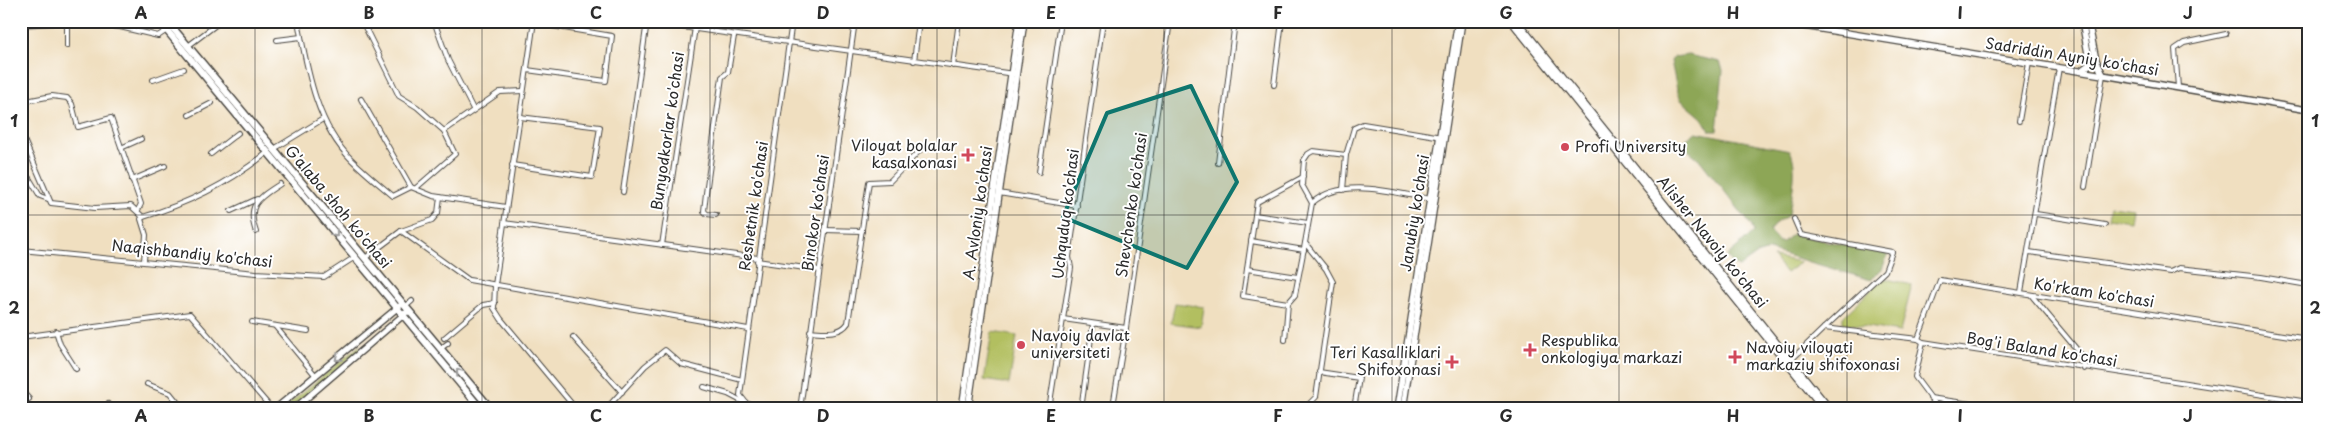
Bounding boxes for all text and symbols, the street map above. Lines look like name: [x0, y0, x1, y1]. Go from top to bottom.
text: A: [135, 0, 148, 24]
text: B: [364, 0, 375, 24]
text: C: [590, 0, 602, 24]
text: D: [817, 0, 829, 24]
text: E: [1046, 0, 1056, 24]
text: F: [1273, 0, 1283, 24]
text: G: [1499, 0, 1513, 24]
text: H: [1727, 0, 1739, 24]
text: I: [1957, 0, 1963, 24]
text: J: [2183, 0, 2193, 24]
street label: Sadriddin Ayniy ko'chasi: [1984, 30, 2161, 81]
street label: Bunyodkorlar ko'chasi: [644, 50, 689, 212]
text: 1: [10, 108, 18, 132]
text: 1: [2311, 108, 2319, 132]
street label: Shevchenko ko'chasi: [1109, 131, 1152, 279]
place label: Viloyat bolalar kasalxonasi: [851, 133, 957, 173]
place label: Profi University: [1575, 134, 1686, 157]
street label: G'alaba shoh ko'chasi: [280, 139, 398, 273]
street label: Reshetnik ko'chasi: [732, 139, 773, 272]
marker: Profi University: [1559, 141, 1571, 153]
street label: A. Avloniy ko'chasi: [956, 144, 997, 281]
street label: Uchquduq ko'chasi: [1045, 147, 1084, 280]
marker: Viloyat bolalar kasalxonasi: [961, 148, 975, 162]
street label: Binokor ko'chasi: [795, 153, 834, 273]
street label: Janubiy ko'chasi: [1393, 153, 1434, 273]
street label: Alisher Navoiy ko'chasi: [1652, 170, 1774, 312]
one-way arrow: [330, 228, 338, 237]
street label: Naqishbandiy ko'chasi: [111, 233, 274, 272]
street label: Ko'rkam ko'chasi: [2032, 271, 2156, 312]
text: 2: [8, 295, 20, 319]
text: 2: [2309, 295, 2321, 319]
place label: Navoiy davlat universiteti: [1031, 323, 1130, 363]
street label: Bog'i Baland ko'chasi: [1965, 325, 2119, 372]
place label: Respublika onkologiya markazi: [1541, 328, 1682, 368]
place label: Navoiy viloyati markaziy shifoxonasi: [1746, 335, 1900, 375]
marker: Navoiy davlat universiteti: [1015, 339, 1027, 351]
place label: Teri Kasalliklari Shifoxonasi: [1330, 340, 1441, 380]
marker: Respublika onkologiya markazi: [1523, 343, 1537, 357]
marker: Navoiy viloyati markaziy shifoxonasi: [1728, 350, 1742, 364]
one-way arrow: [335, 353, 344, 361]
marker: Teri Kasalliklari Shifoxonasi: [1445, 355, 1459, 369]
one-way arrow: [456, 368, 465, 377]
text: A: [135, 403, 148, 427]
text: B: [364, 403, 375, 427]
text: C: [590, 403, 602, 427]
text: D: [817, 403, 829, 427]
text: E: [1046, 403, 1056, 427]
text: F: [1273, 403, 1283, 427]
text: G: [1499, 403, 1513, 427]
text: H: [1727, 403, 1739, 427]
text: I: [1957, 403, 1963, 427]
text: J: [2183, 403, 2193, 427]

